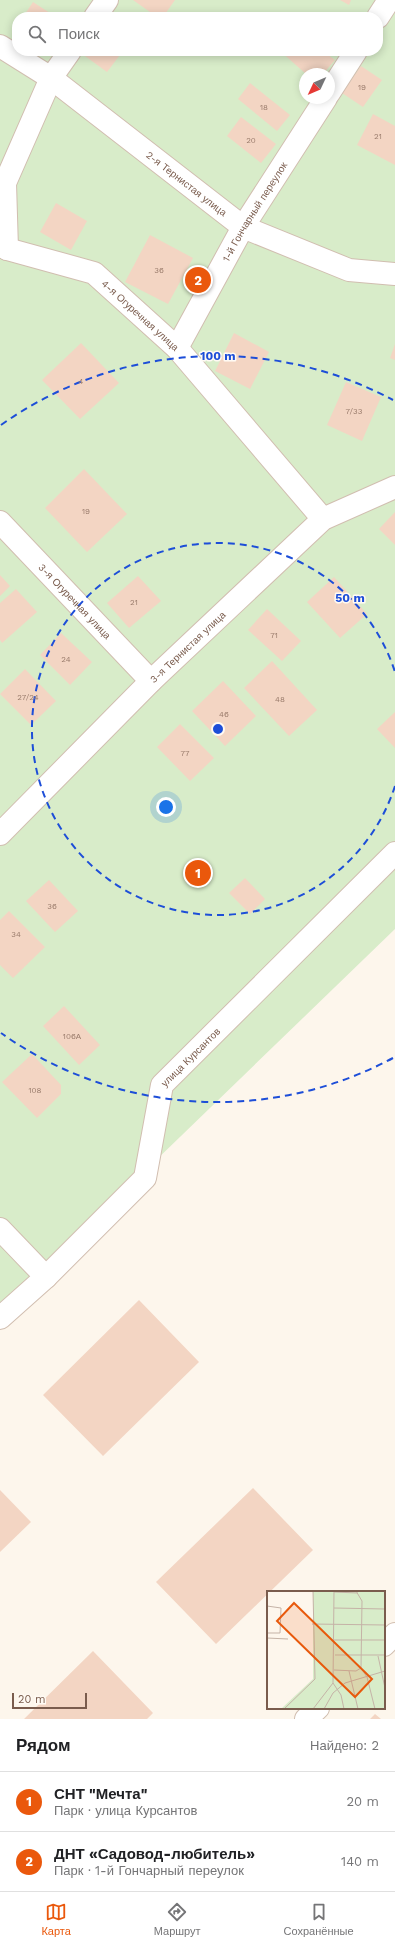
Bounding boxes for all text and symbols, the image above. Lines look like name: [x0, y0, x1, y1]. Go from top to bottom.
search box: [12, 12, 383, 56]
icon: search: [26, 23, 48, 45]
text: Поиск: [58, 25, 100, 43]
north arrow: [299, 68, 335, 104]
house number: 19: [358, 83, 366, 92]
house number: 18: [260, 103, 268, 112]
house number: 21: [374, 132, 382, 141]
house number: 20: [246, 136, 256, 145]
street label: 2-я Тернистая улица: [144, 149, 229, 219]
street label: 1-й Гончарный переулок: [220, 159, 290, 263]
pin: 2: [185, 265, 211, 295]
house number: 36: [154, 266, 164, 275]
street label: 4-я Огуречная улица: [99, 278, 181, 353]
text: 100 m: [200, 349, 236, 363]
house number: 4: [79, 377, 84, 386]
house number: 7/33: [346, 407, 363, 416]
house number: 19: [82, 507, 90, 516]
street label: 3-я Огуречная улица: [36, 561, 113, 642]
text: 50 m: [335, 591, 365, 605]
house number: 21: [130, 598, 138, 607]
street label: 3-я Тернистая улица: [148, 609, 228, 685]
house number: 71: [270, 631, 278, 640]
house number: 24: [61, 655, 71, 664]
house number: 27/24: [17, 693, 39, 702]
house number: 48: [275, 695, 285, 704]
house number: 46: [219, 710, 229, 719]
centre of rings: [211, 722, 225, 736]
house number: 77: [181, 749, 190, 758]
your location: [156, 797, 176, 817]
pin: 1: [185, 858, 211, 888]
house number: 36: [47, 902, 57, 911]
house number: 34: [11, 930, 21, 939]
street label: улица Курсантов: [159, 1026, 222, 1089]
house number: 106А: [63, 1032, 82, 1041]
house number: 108: [28, 1086, 42, 1095]
inset map: [267, 1591, 385, 1709]
scale bar: [12, 1691, 87, 1710]
text: 20 m: [18, 1693, 46, 1706]
text: Рядом: [16, 1735, 71, 1755]
text: Найдено: 2: [310, 1738, 379, 1753]
text: СНТ "Мечта": [54, 1785, 147, 1803]
text: 1: [26, 1794, 32, 1809]
text: 20 m: [347, 1794, 379, 1809]
text: Парк · улица Курсантов: [54, 1803, 197, 1818]
text: ДНТ «Садовод-любитель»: [54, 1845, 255, 1863]
text: 2: [25, 1854, 33, 1869]
text: 140 m: [341, 1854, 379, 1869]
text: Парк · 1-й Гончарный переулок: [54, 1863, 244, 1878]
tab: Карта: [41, 1901, 71, 1938]
tab: Маршрут: [154, 1901, 201, 1938]
tab: Сохранённые: [284, 1901, 354, 1938]

